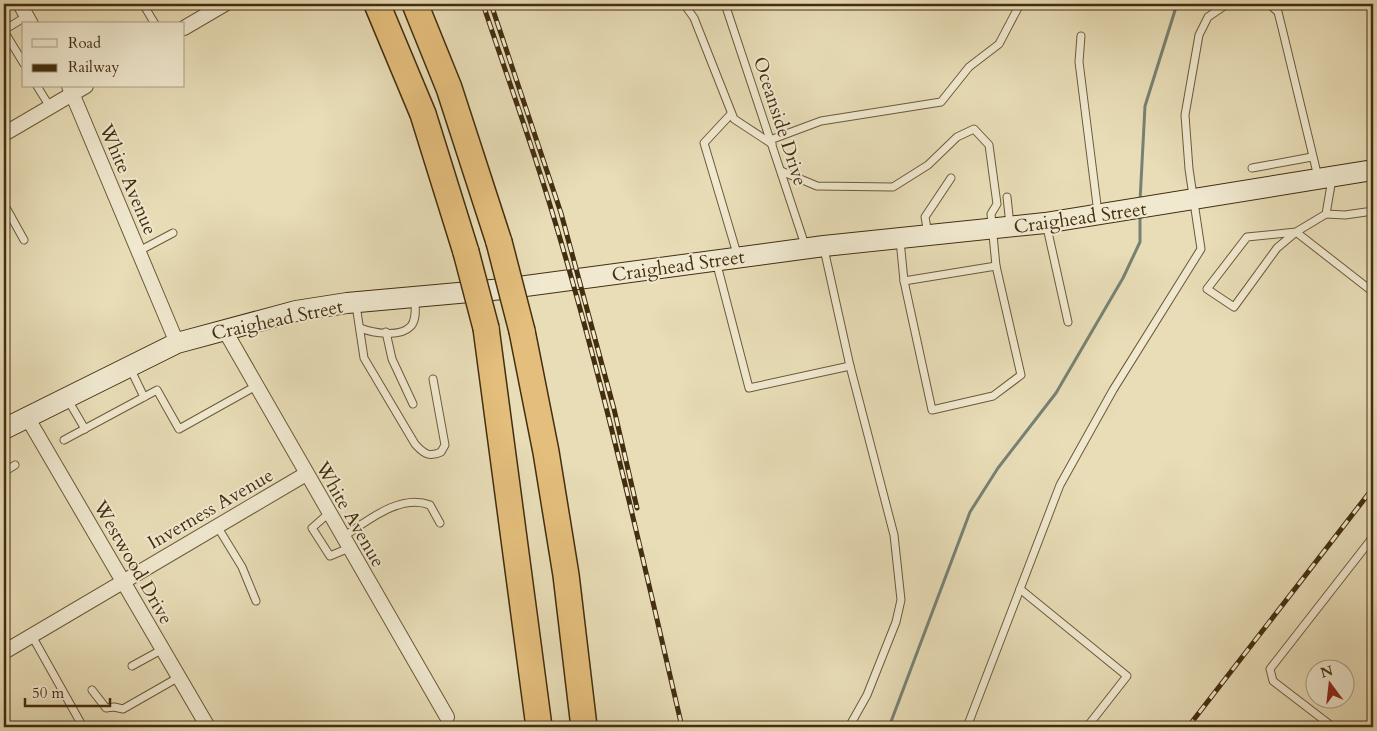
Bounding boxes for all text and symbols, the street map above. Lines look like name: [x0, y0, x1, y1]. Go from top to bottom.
legend: [22, 22, 185, 88]
text: Road: [68, 33, 101, 53]
street label: Oceanside Drive: [747, 53, 813, 189]
text: Railway: [68, 57, 119, 77]
street label: White Avenue: [93, 119, 163, 239]
street label: Craighead Street: [1012, 196, 1148, 240]
street label: Craighead Street: [610, 244, 746, 288]
street label: Craighead Street: [209, 293, 345, 347]
street label: White Avenue: [309, 456, 391, 572]
street label: Inverness Avenue: [143, 462, 278, 555]
street label: Westwood Drive: [87, 495, 179, 629]
north arrow: [1304, 658, 1354, 708]
text: N: [1318, 661, 1335, 683]
scale bar: [25, 676, 110, 708]
text: 50 m: [32, 683, 64, 703]

